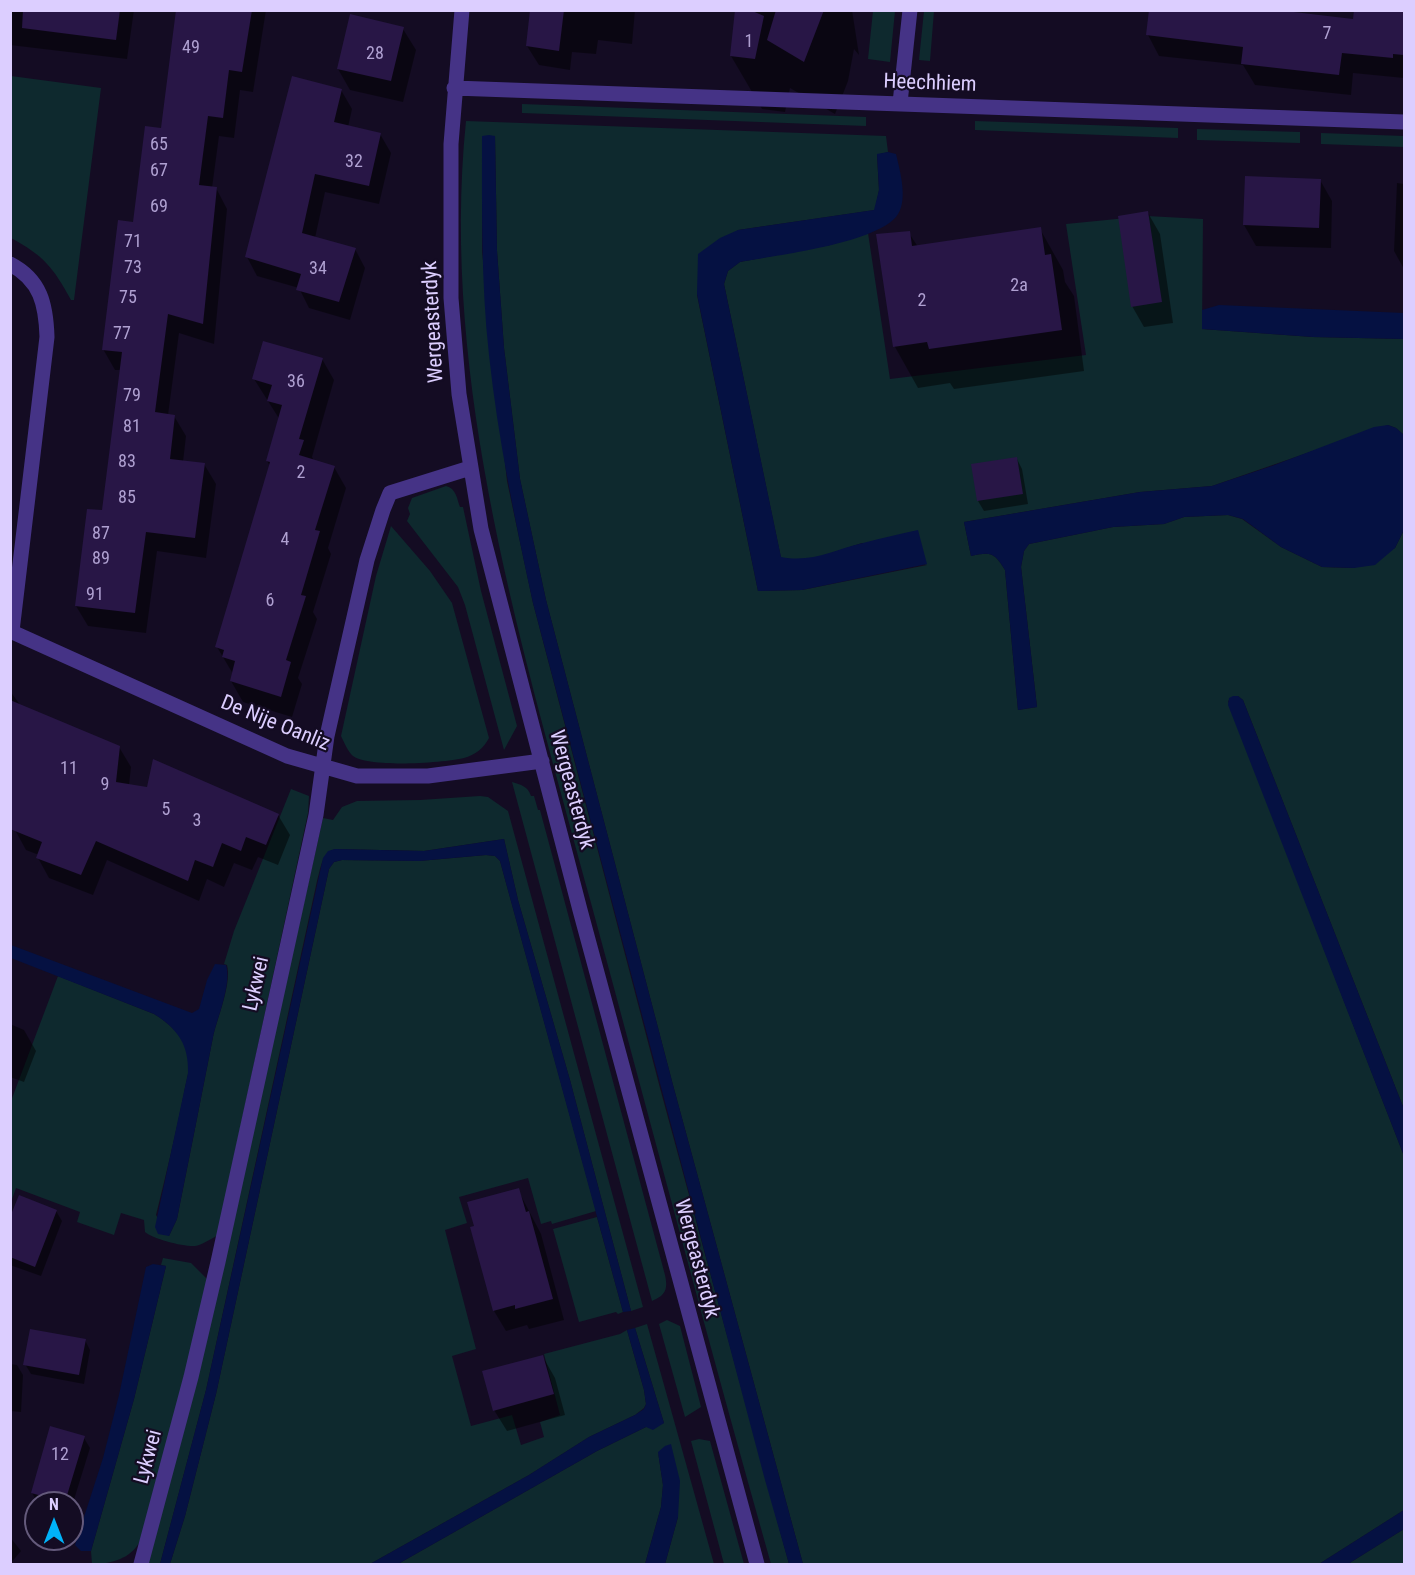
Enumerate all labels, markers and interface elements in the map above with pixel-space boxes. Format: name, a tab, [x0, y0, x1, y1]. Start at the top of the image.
house number: 7	[1323, 23, 1331, 45]
house number: 1	[745, 31, 753, 53]
house number: 49	[182, 37, 200, 59]
house number: 28	[366, 43, 384, 65]
street label: Heechhiem	[883, 70, 977, 98]
house number: 65	[150, 134, 168, 156]
house number: 32	[345, 151, 363, 173]
house number: 67	[150, 160, 168, 182]
house number: 69	[150, 196, 168, 218]
house number: 71	[124, 231, 142, 253]
house number: 73	[124, 257, 142, 279]
house number: 34	[309, 258, 327, 280]
street label: Wergeasterdyk	[418, 260, 450, 384]
house number: 2a	[1010, 275, 1028, 297]
house number: 75	[119, 287, 137, 309]
house number: 2	[918, 290, 926, 312]
house number: 77	[113, 323, 131, 345]
house number: 36	[287, 371, 305, 393]
house number: 79	[123, 385, 141, 407]
house number: 81	[123, 416, 141, 438]
house number: 83	[118, 451, 136, 473]
house number: 2	[297, 462, 305, 484]
house number: 85	[118, 487, 136, 509]
house number: 87	[92, 523, 110, 545]
house number: 4	[281, 529, 289, 551]
house number: 89	[92, 548, 110, 570]
house number: 91	[86, 584, 104, 606]
house number: 6	[266, 590, 274, 612]
street label: De Nije Oanliz	[217, 691, 333, 757]
street label: Wergeasterdyk	[543, 728, 599, 852]
house number: 11	[60, 758, 78, 780]
house number: 9	[101, 774, 109, 796]
house number: 5	[162, 799, 170, 821]
house number: 3	[193, 810, 201, 832]
street label: Lykwei	[239, 954, 275, 1014]
street label: Wergeasterdyk	[668, 1197, 724, 1321]
street label: Lykwei	[130, 1427, 168, 1487]
house number: 12	[51, 1444, 69, 1466]
north arrow	[24, 1491, 84, 1551]
text: N	[49, 1495, 59, 1514]

